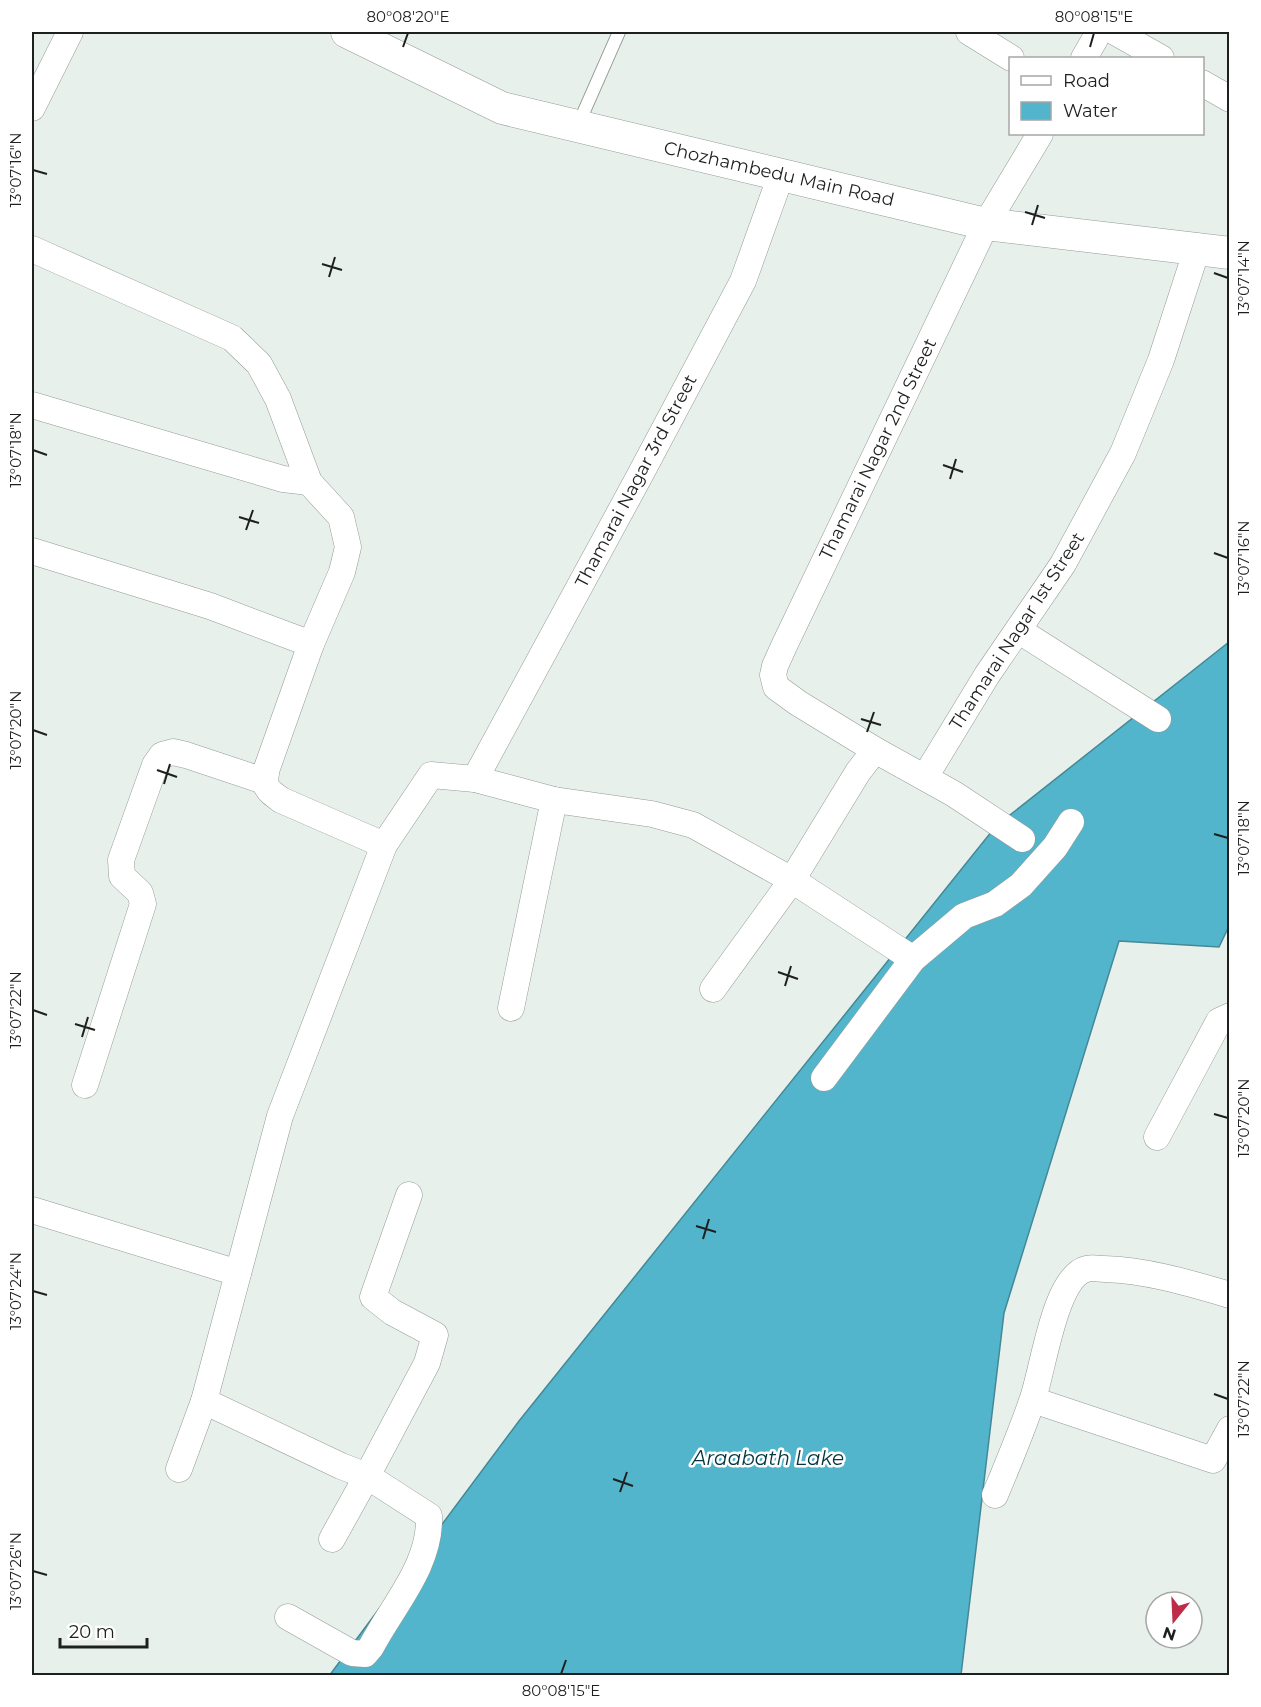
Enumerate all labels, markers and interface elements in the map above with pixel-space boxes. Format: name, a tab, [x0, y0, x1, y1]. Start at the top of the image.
text: 80°08'20"E	[367, 7, 449, 26]
text: 80°08'15"E	[1055, 7, 1133, 26]
legend	[1009, 57, 1204, 135]
text: Road	[1063, 70, 1110, 92]
text: Water	[1063, 100, 1118, 122]
text: 13°07'16"N	[6, 132, 25, 208]
street label: Chozhambedu Main Road	[662, 137, 896, 211]
text: 13°07'14"N	[1234, 240, 1253, 316]
street label: Thamarai Nagar 2nd Street	[815, 335, 941, 563]
street label: Thamarai Nagar 3rd Street	[570, 371, 702, 591]
text: 13°07'18"N	[6, 412, 25, 488]
text: 13°07'16"N	[1234, 520, 1253, 596]
street label: Thamarai Nagar 1st Street	[945, 528, 1089, 734]
text: 13°07'20"N	[6, 691, 25, 769]
text: 13°07'18"N	[1234, 800, 1253, 876]
text: 13°07'22"N	[6, 971, 25, 1049]
text: 13°07'20"N	[1234, 1079, 1253, 1157]
text: 13°07'24"N	[6, 1252, 25, 1330]
text: 13°07'22"N	[1234, 1360, 1253, 1438]
water label: Araabath Lake	[691, 1446, 844, 1470]
text: 13°07'26"N	[6, 1532, 25, 1610]
north arrow	[1144, 1590, 1204, 1650]
scale bar	[60, 1611, 147, 1649]
text: 20 m	[69, 1621, 115, 1643]
text: N	[1160, 1623, 1179, 1645]
text: 80°08'15"E	[522, 1681, 600, 1700]

